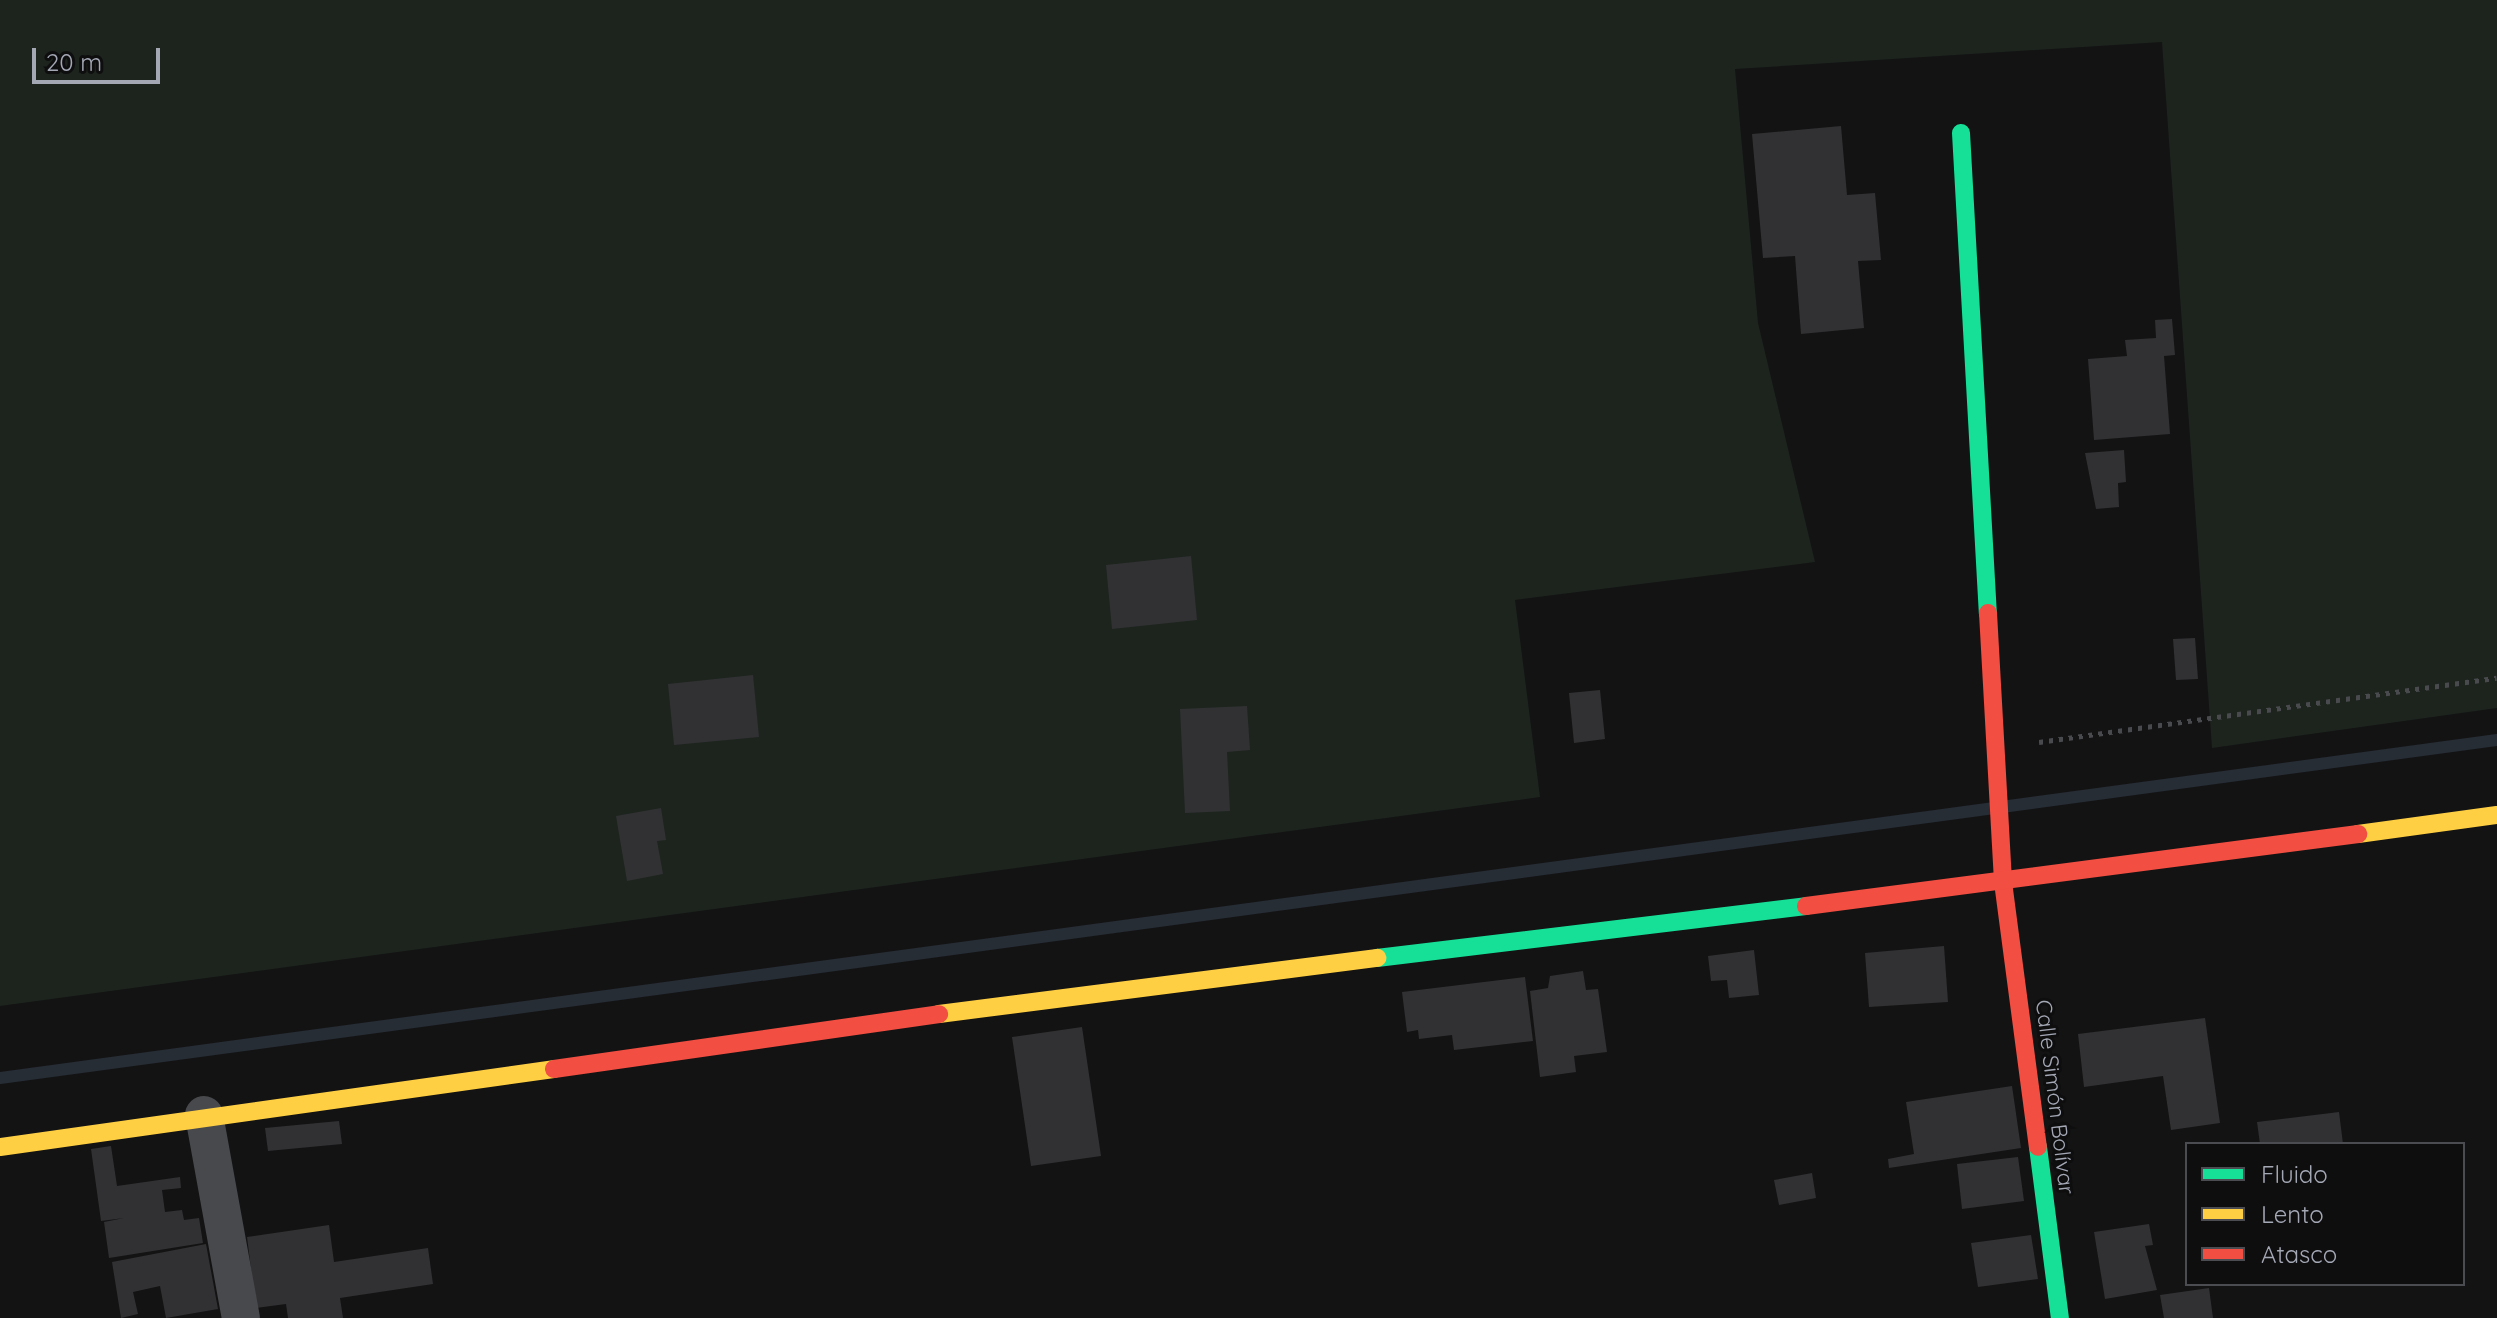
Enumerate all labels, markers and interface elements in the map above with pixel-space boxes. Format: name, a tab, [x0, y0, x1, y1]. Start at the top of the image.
scale bar	[36, 32, 164, 82]
text: 20 m	[46, 47, 102, 77]
street label: Calle Simón Bolívar	[2030, 998, 2080, 1196]
legend	[2185, 1142, 2465, 1286]
text: Fluido	[2261, 1159, 2328, 1189]
text: Lento	[2261, 1199, 2324, 1229]
text: Atasco	[2261, 1239, 2337, 1269]

